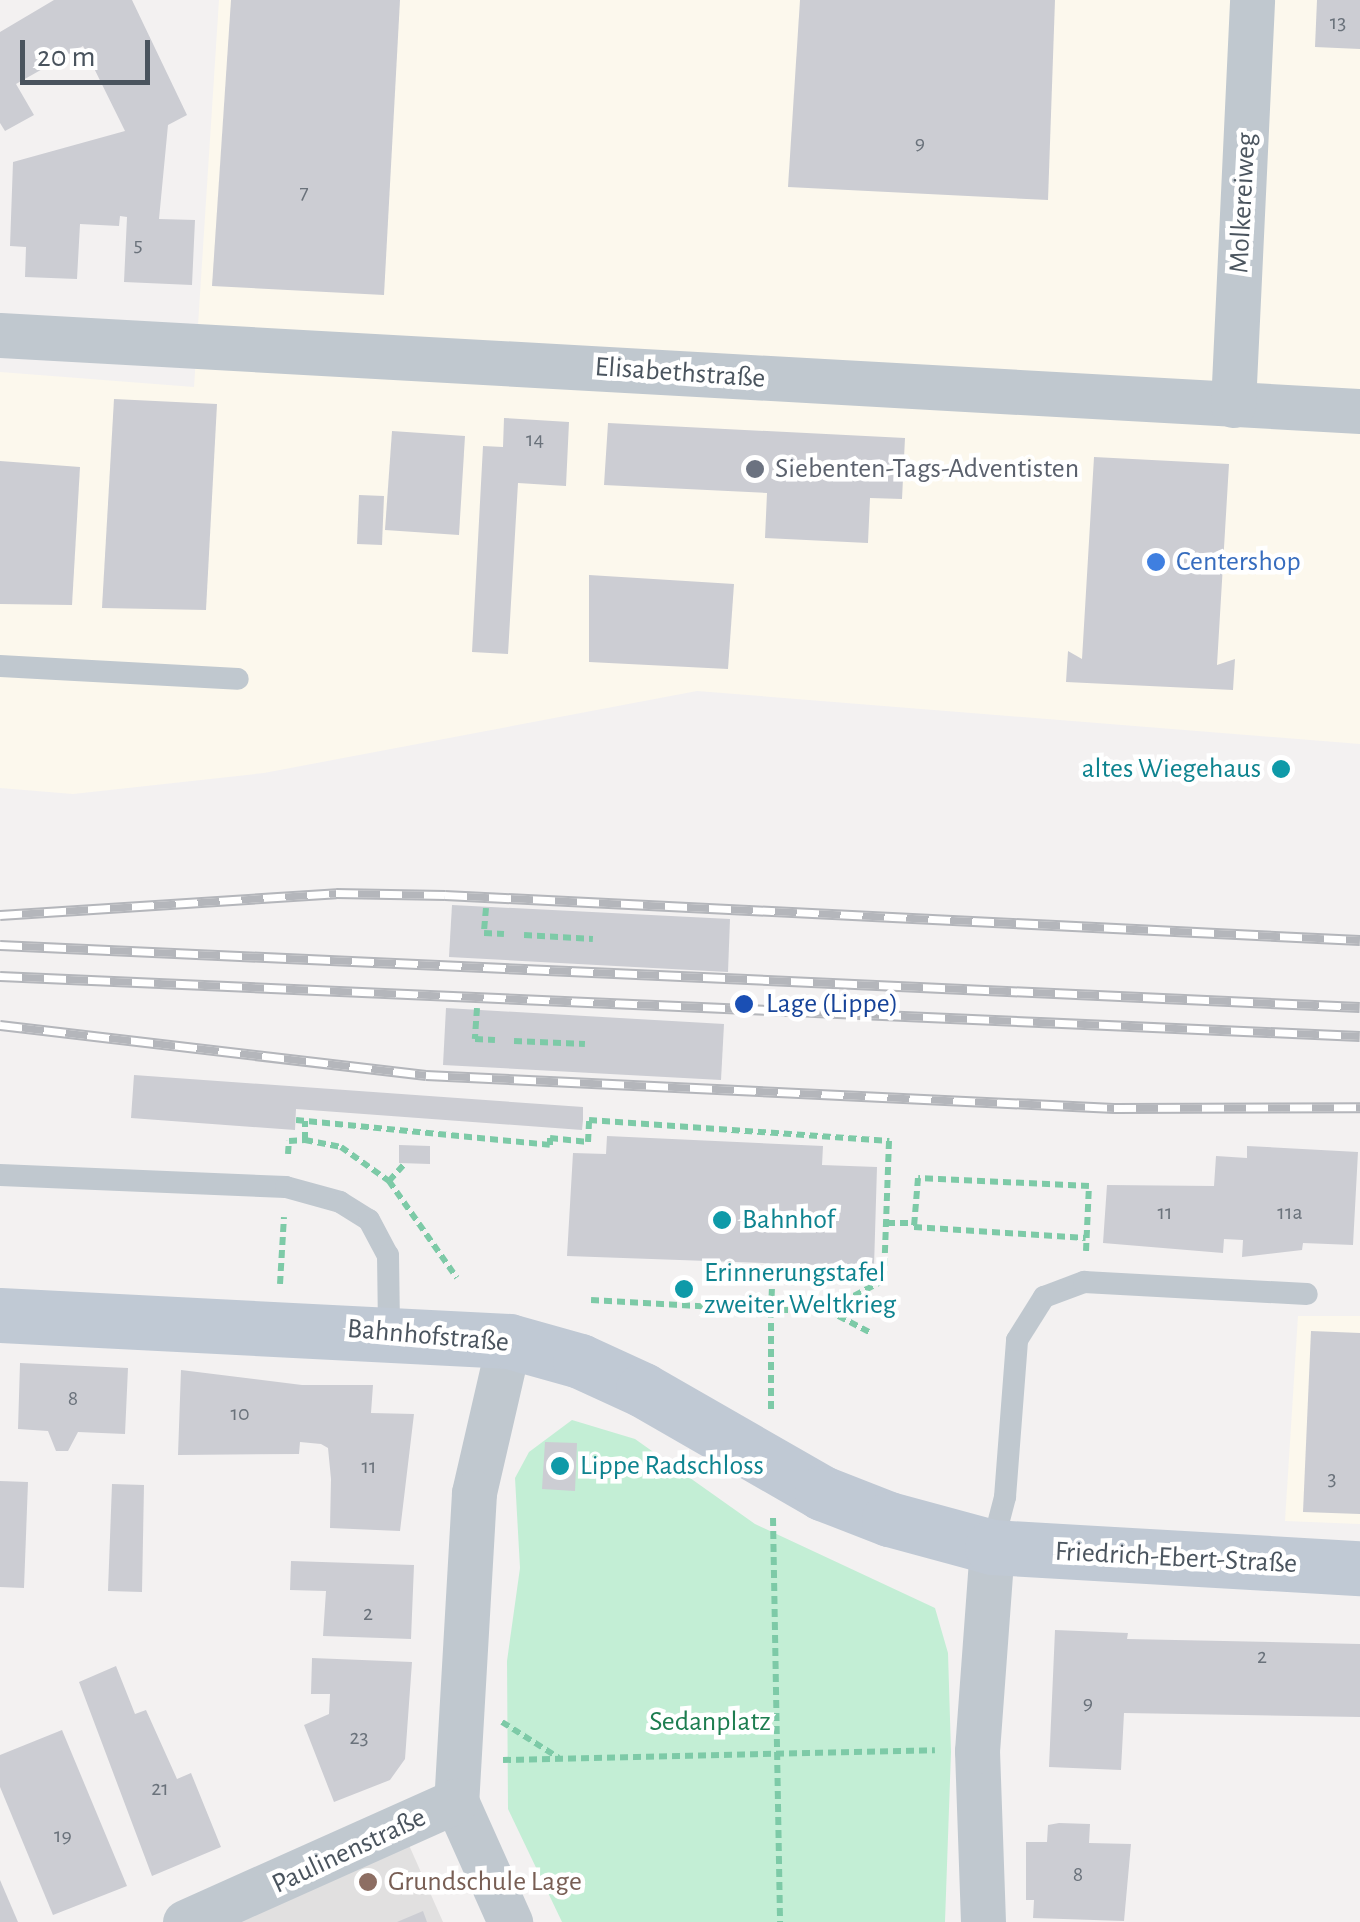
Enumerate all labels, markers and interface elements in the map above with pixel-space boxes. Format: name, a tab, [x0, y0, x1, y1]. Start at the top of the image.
house number: 13	[1330, 10, 1346, 36]
scale bar	[25, 20, 155, 82]
text: 20 m	[37, 42, 95, 72]
house number: 9	[915, 130, 925, 156]
street label: Molkereiweg	[1223, 132, 1263, 274]
house number: 7	[299, 180, 309, 206]
house number: 5	[133, 232, 143, 258]
street label: Elisabethstraße	[594, 350, 766, 396]
house number: 14	[526, 427, 544, 453]
place label: Siebenten-Tags-Adventisten	[775, 452, 1079, 486]
marker: Siebenten-Tags-Adventisten	[744, 458, 766, 480]
place label: Centershop	[1176, 545, 1301, 579]
marker: Centershop	[1145, 551, 1167, 573]
place label: altes Wiegehaus	[1082, 752, 1261, 786]
marker: altes Wiegehaus	[1270, 758, 1292, 780]
place label: Lage (Lippe)	[766, 987, 898, 1021]
marker: Lage (Lippe)	[731, 991, 757, 1017]
house number: 11	[1157, 1200, 1173, 1226]
house number: 11a	[1277, 1200, 1303, 1226]
place label: Bahnhof	[742, 1203, 835, 1237]
marker: Bahnhof	[711, 1209, 733, 1231]
place label: Erinnerungstafel zweiter Weltkrieg	[704, 1256, 896, 1322]
marker: Erinnerungstafel zweiter Weltkrieg	[673, 1278, 695, 1300]
street label: Bahnhofstraße	[346, 1312, 510, 1360]
house number: 8	[68, 1386, 78, 1412]
house number: 10	[230, 1401, 250, 1427]
place label: Lippe Radschloss	[580, 1449, 764, 1483]
house number: 11	[361, 1454, 377, 1480]
marker: Lippe Radschloss	[549, 1455, 571, 1477]
house number: 3	[1327, 1466, 1337, 1492]
street label: Friedrich-Ebert-Straße	[1054, 1535, 1298, 1581]
house number: 2	[363, 1601, 373, 1627]
house number: 2	[1257, 1644, 1267, 1670]
house number: 9	[1083, 1690, 1093, 1716]
park label: Sedanplatz	[649, 1705, 771, 1739]
house number: 23	[349, 1725, 369, 1751]
house number: 21	[151, 1776, 169, 1802]
street label: Paulinenstraße	[267, 1801, 431, 1901]
house number: 19	[54, 1823, 72, 1849]
house number: 8	[1073, 1862, 1083, 1888]
place label: Grundschule Lage	[388, 1865, 582, 1899]
marker: Grundschule Lage	[357, 1871, 379, 1893]

